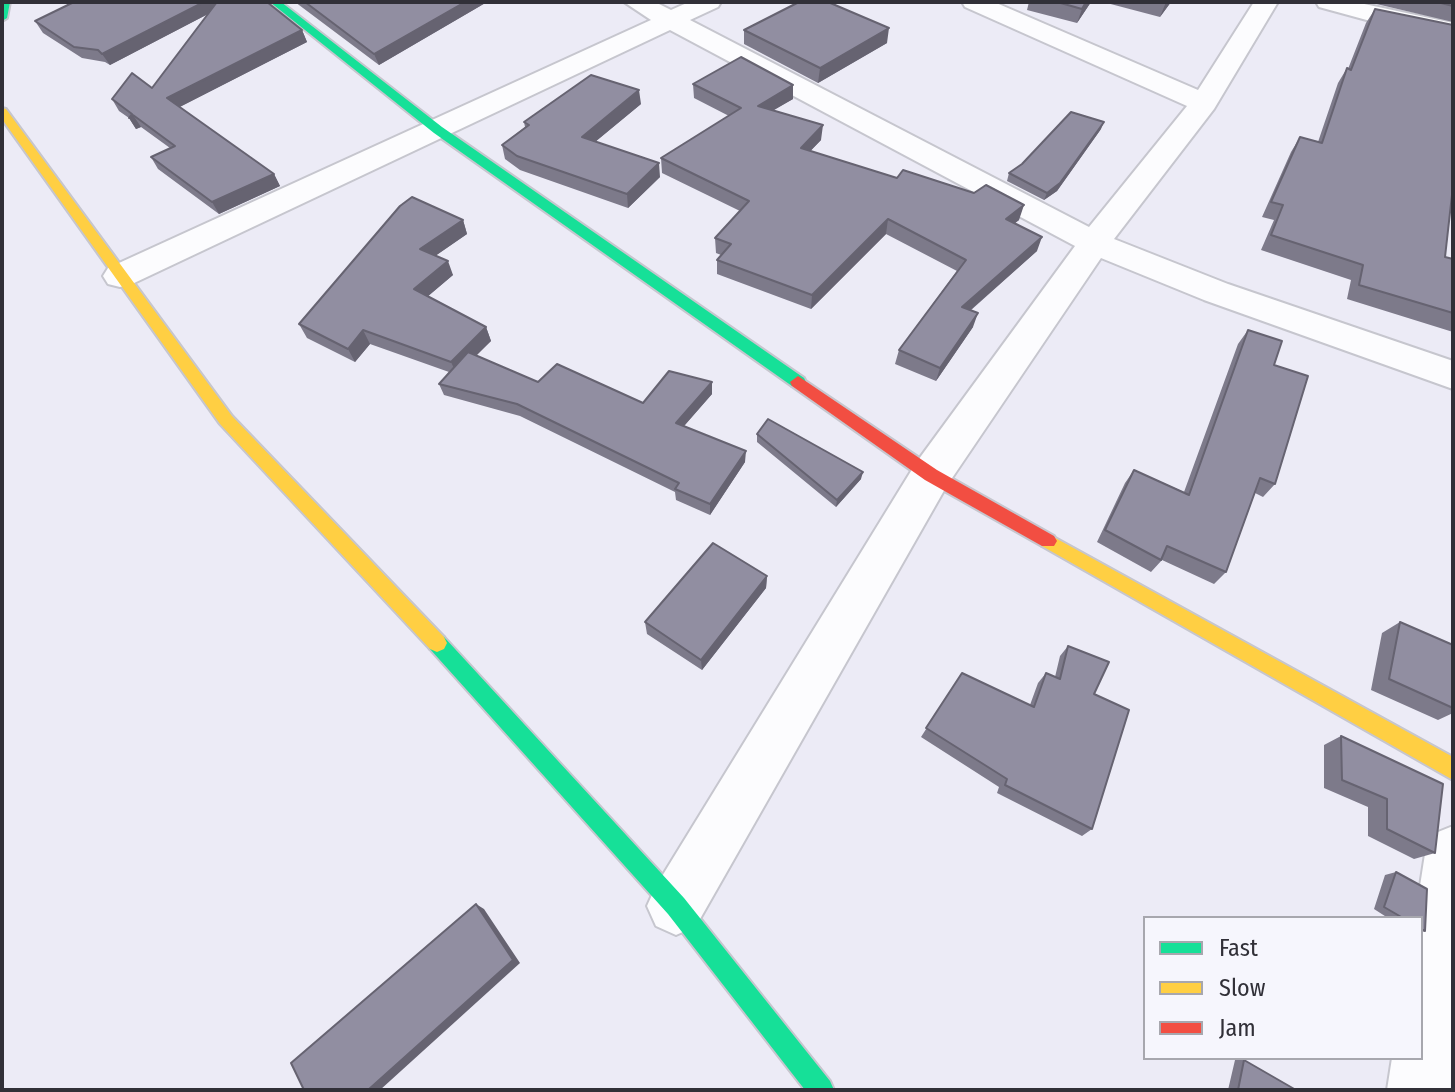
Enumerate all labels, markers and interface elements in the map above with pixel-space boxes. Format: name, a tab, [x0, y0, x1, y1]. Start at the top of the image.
legend	[1143, 916, 1423, 1060]
text: Fast	[1219, 934, 1258, 962]
text: Slow	[1219, 974, 1265, 1002]
text: Jam	[1219, 1014, 1256, 1042]

